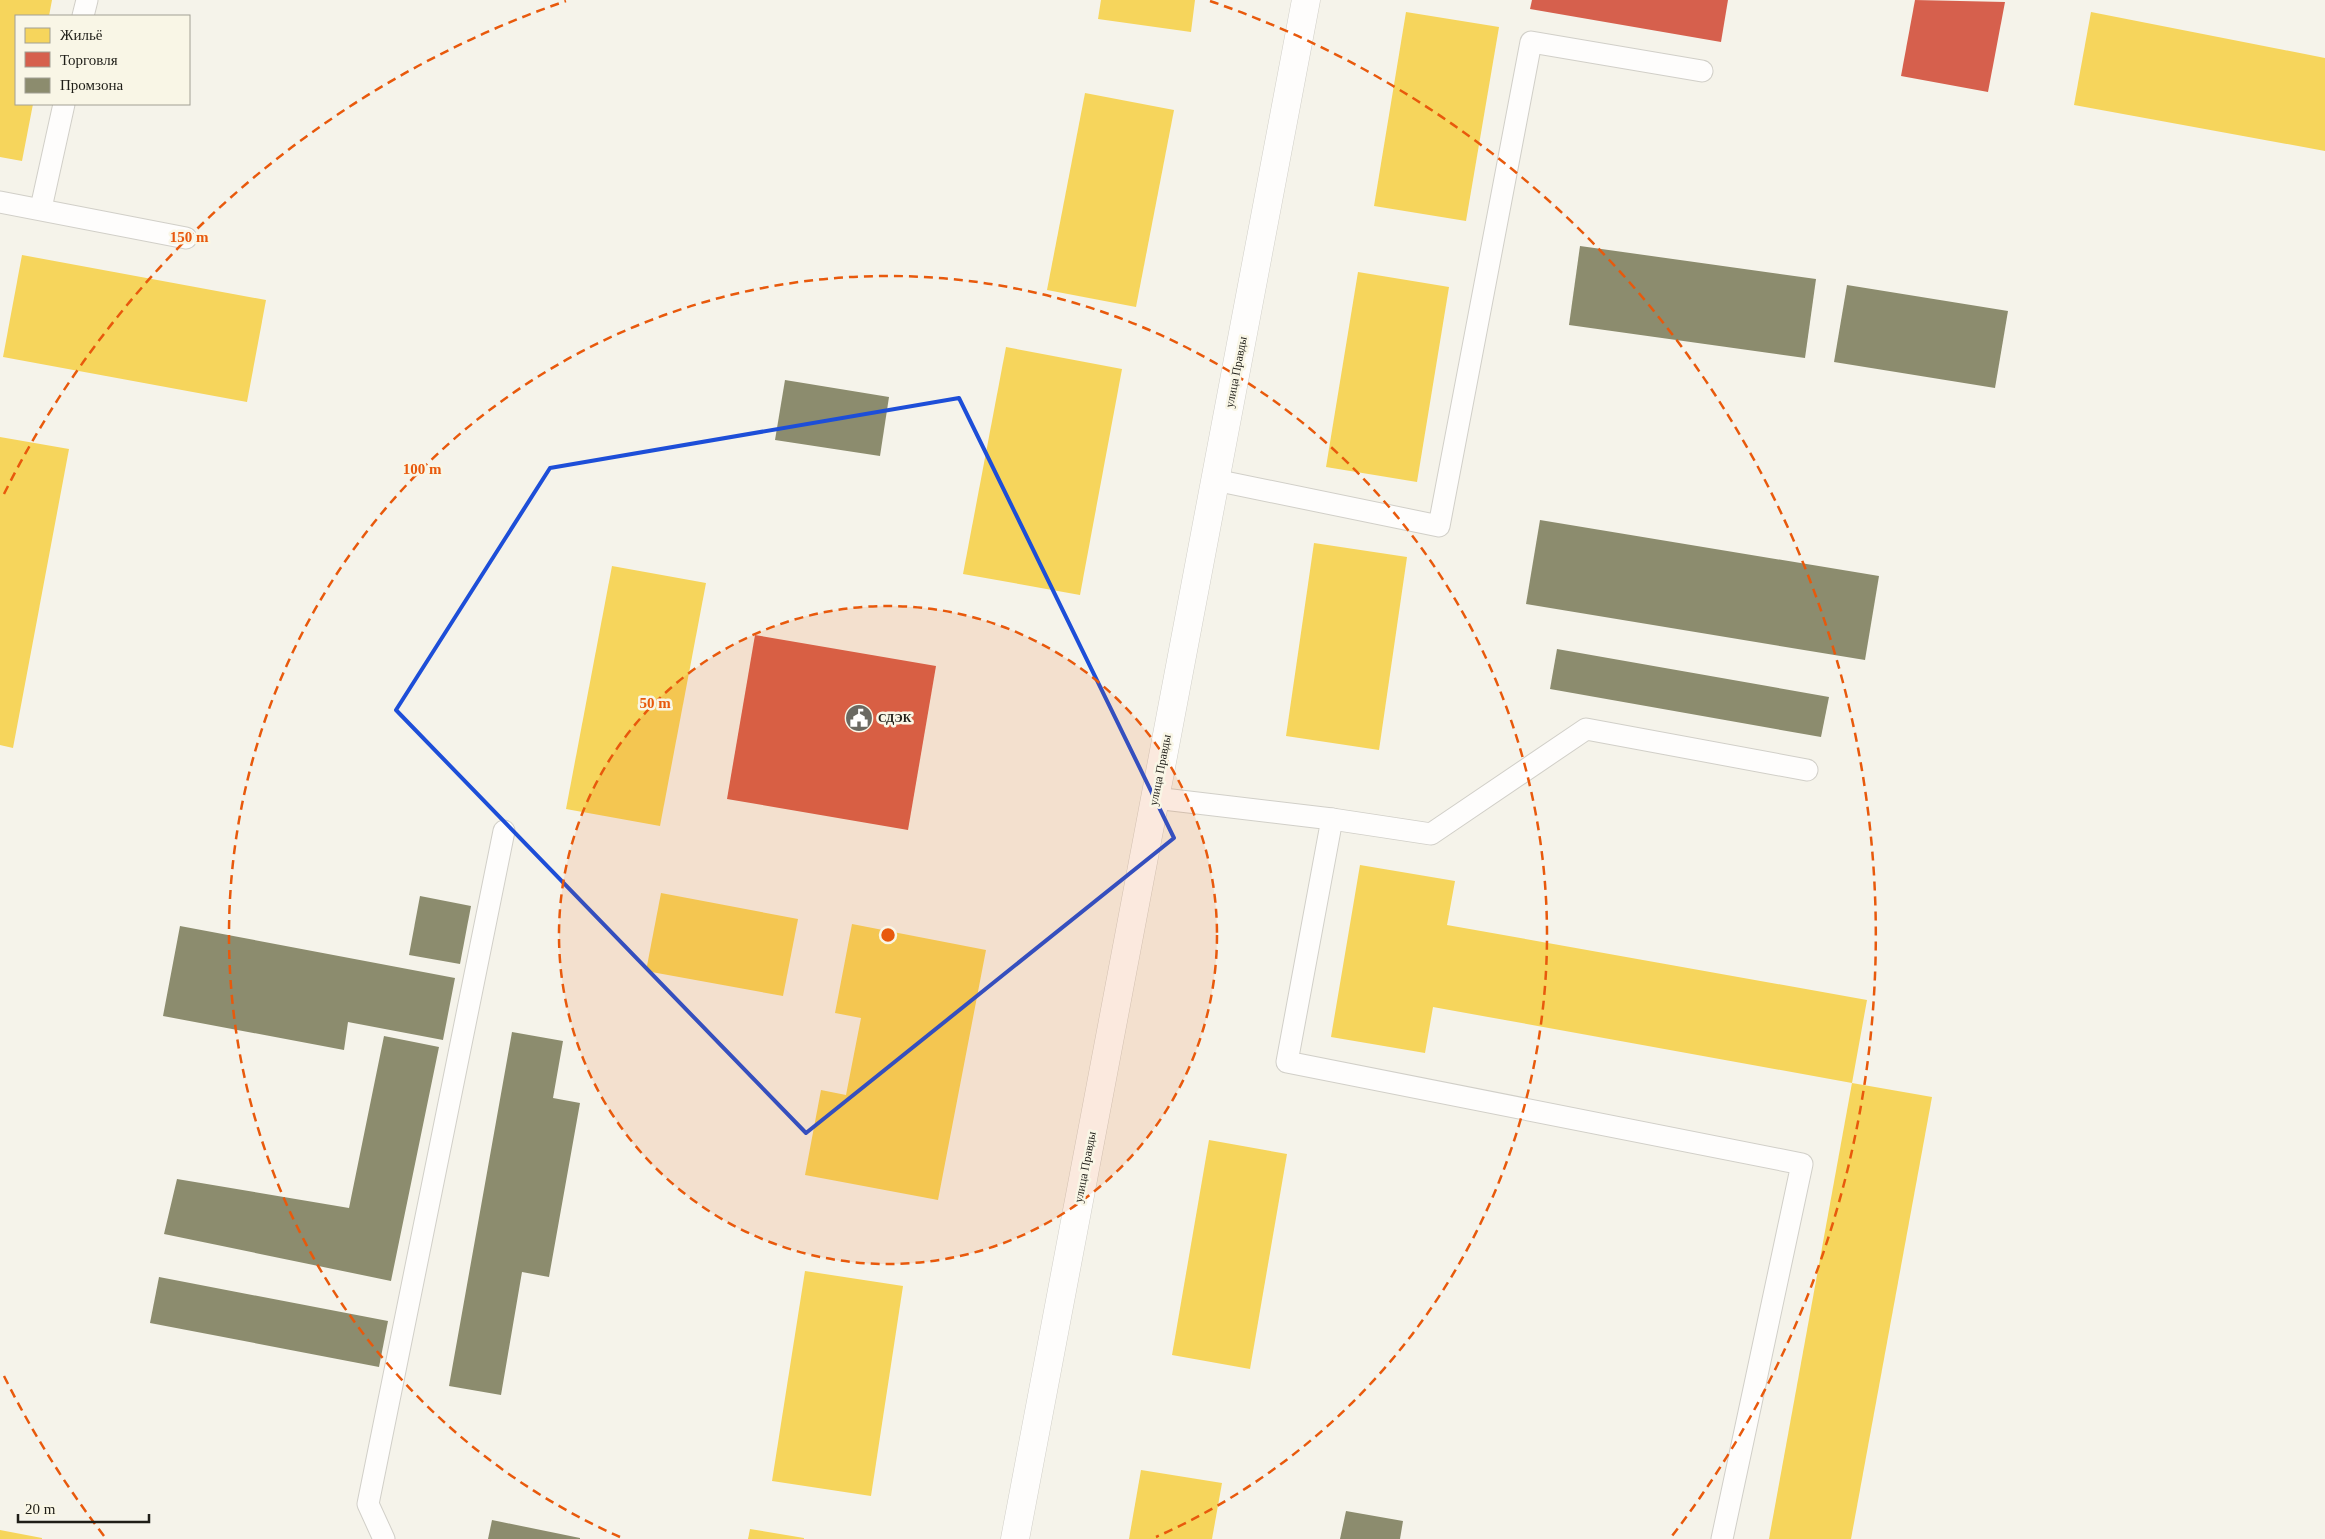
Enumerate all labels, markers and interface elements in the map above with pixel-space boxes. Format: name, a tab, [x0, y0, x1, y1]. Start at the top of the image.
legend	[15, 15, 190, 105]
text: Жильё	[60, 27, 103, 43]
text: Торговля	[60, 52, 118, 68]
text: Промзона	[60, 77, 123, 93]
text: 150 m	[170, 229, 209, 245]
street label: улица Правды	[1222, 335, 1250, 409]
text: 100 m	[403, 461, 442, 477]
text: 50 m	[639, 695, 671, 711]
public building icon: СДЭК	[844, 703, 874, 733]
place label: СДЭК	[878, 711, 912, 725]
street label: улица Правды	[1146, 733, 1174, 807]
centre of rings	[879, 926, 897, 944]
street label: улица Правды	[1071, 1130, 1099, 1204]
scale bar	[18, 1492, 149, 1524]
text: 20 m	[25, 1501, 56, 1517]

